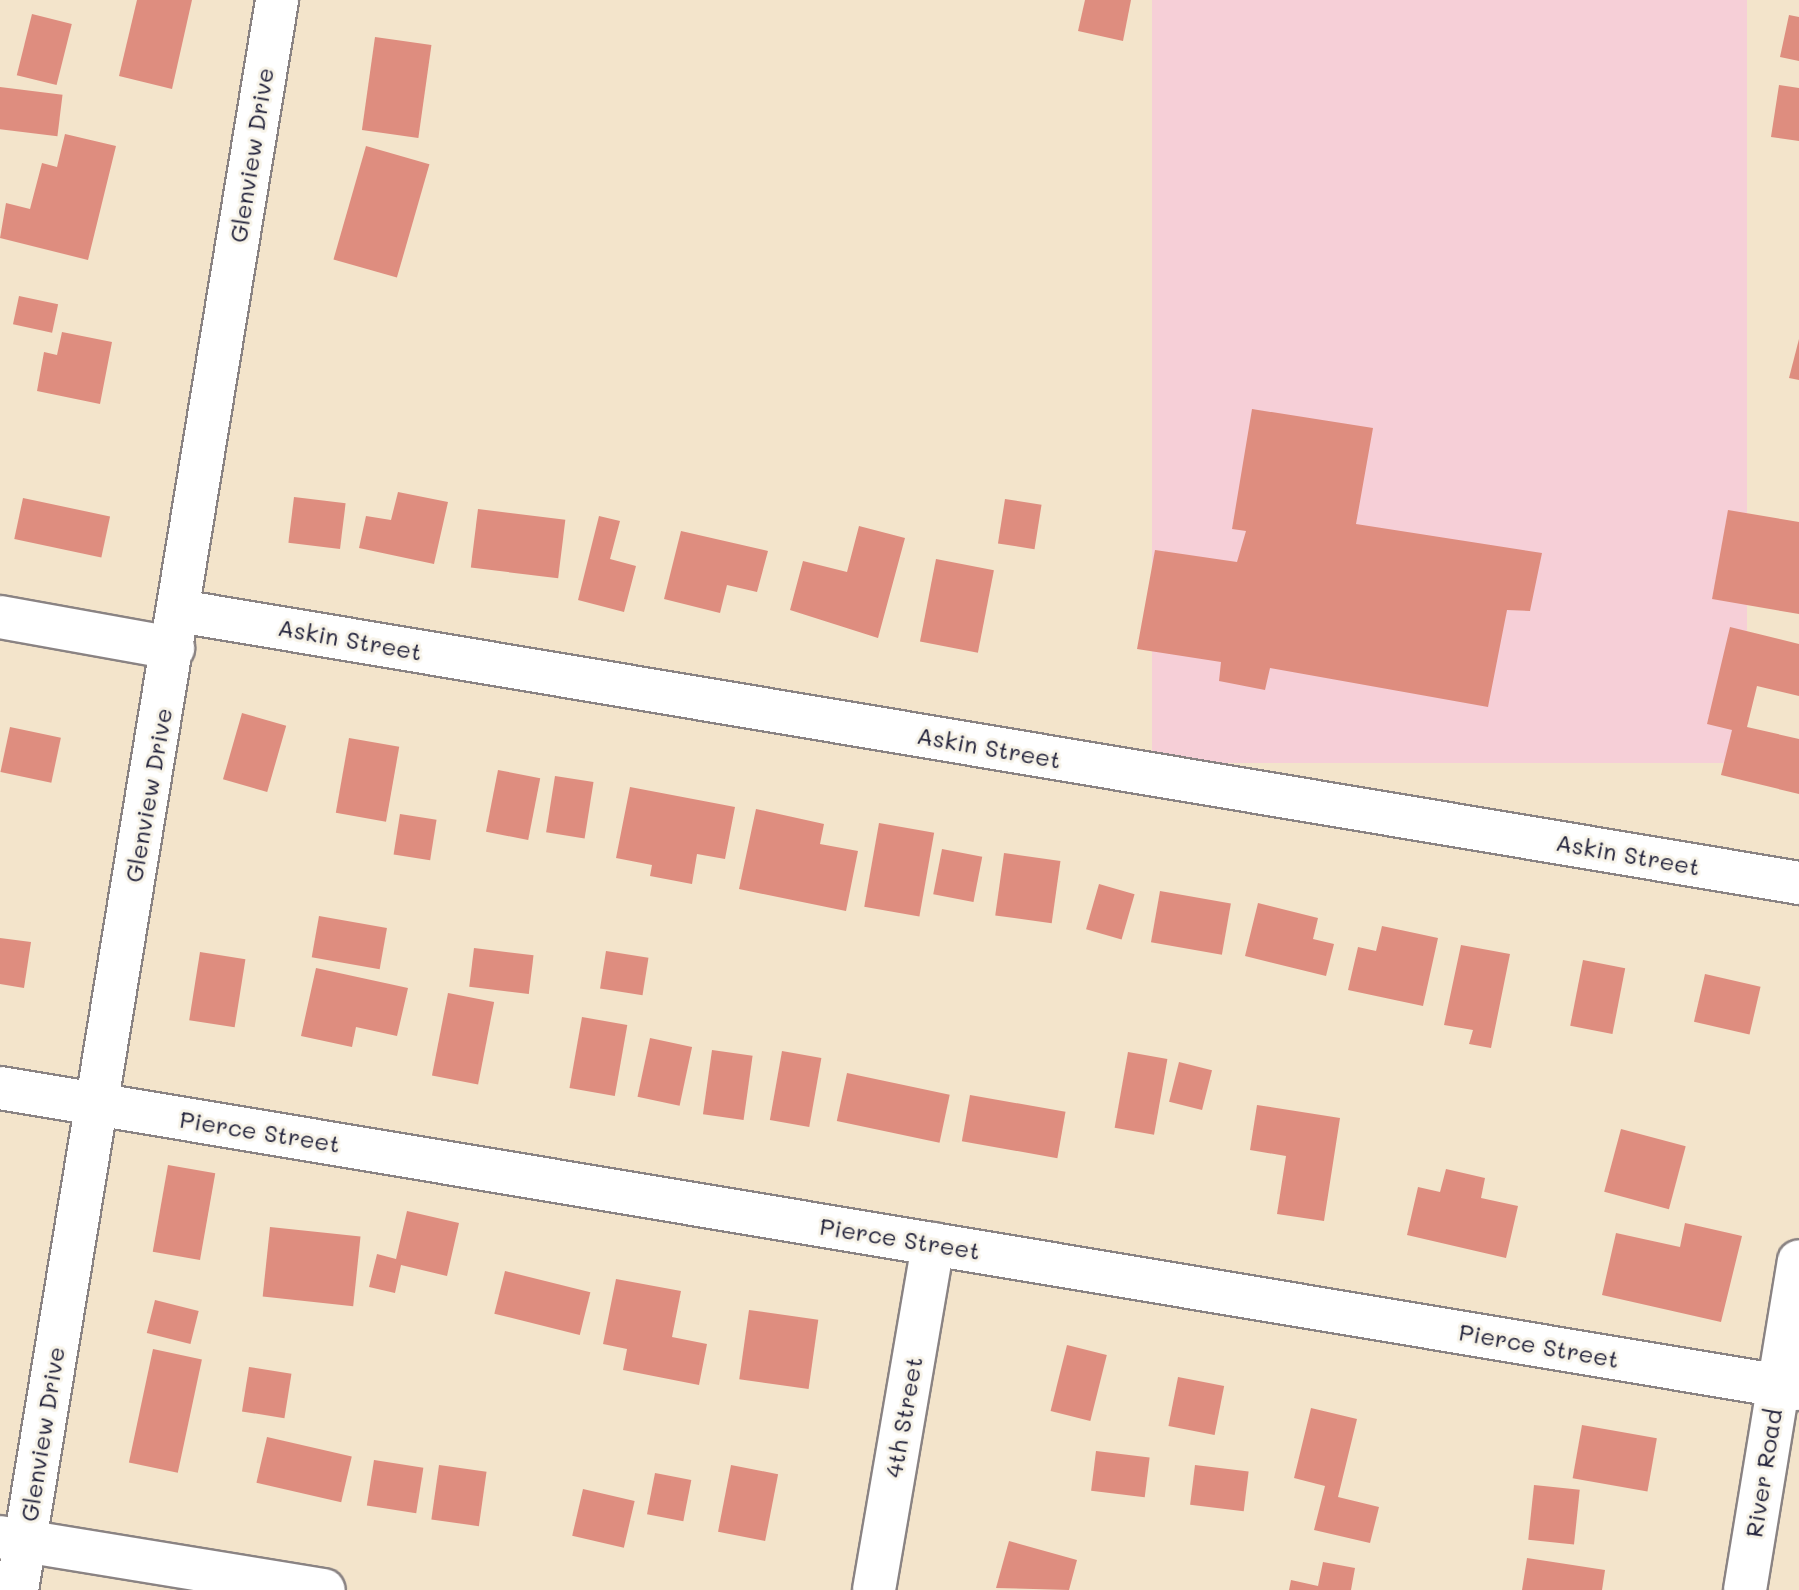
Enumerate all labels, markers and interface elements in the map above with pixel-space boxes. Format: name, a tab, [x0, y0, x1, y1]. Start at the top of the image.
street label: Glenview Drive	[223, 66, 279, 244]
street label: Askin Street	[276, 612, 424, 666]
street label: Glenview Drive	[118, 706, 178, 884]
street label: Askin Street	[915, 720, 1063, 774]
street label: Askin Street	[1554, 827, 1702, 881]
street label: Pierce Street	[178, 1104, 342, 1158]
street label: Pierce Street	[818, 1211, 982, 1265]
street label: Pierce Street	[1457, 1317, 1621, 1373]
street label: Glenview Drive	[14, 1345, 70, 1523]
street label: 4th Street	[878, 1354, 928, 1480]
street label: River Road	[1739, 1407, 1787, 1539]

